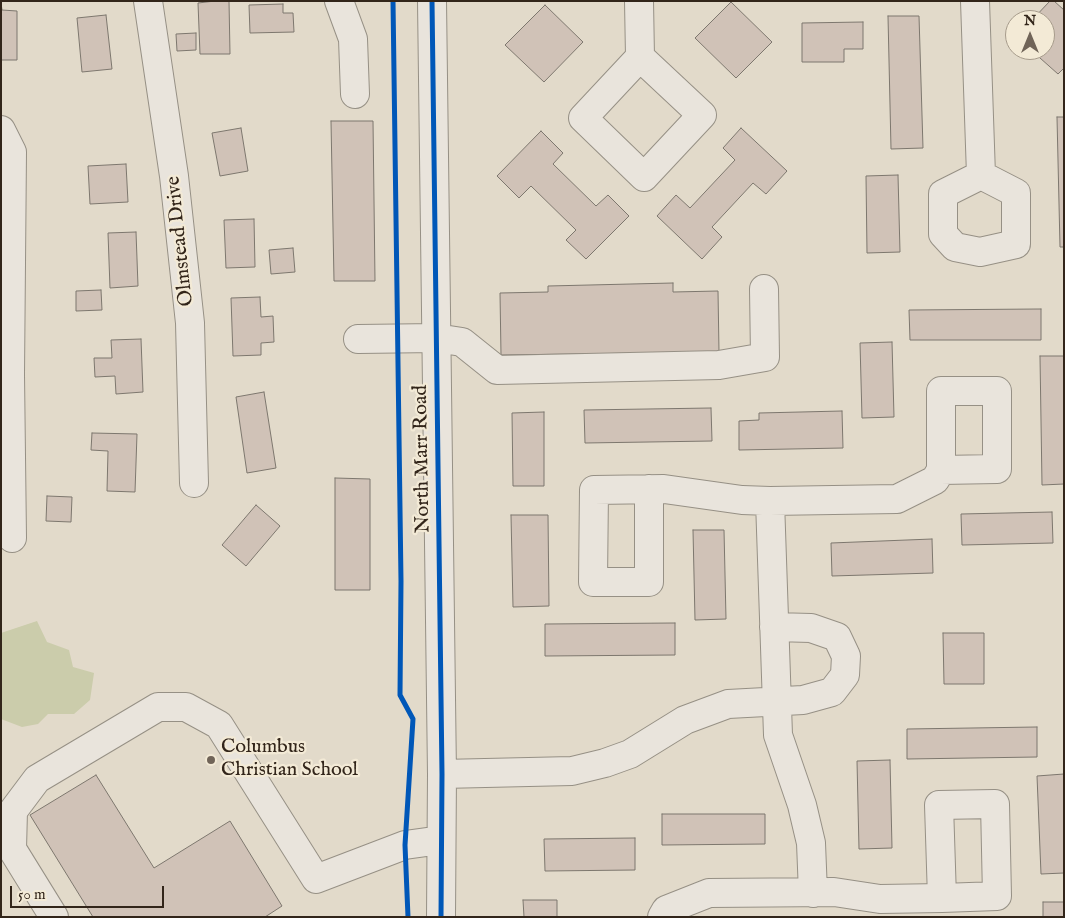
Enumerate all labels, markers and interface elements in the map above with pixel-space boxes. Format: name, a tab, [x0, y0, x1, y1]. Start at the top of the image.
north arrow	[1005, 10, 1055, 60]
text: N	[1024, 12, 1036, 30]
street label: Olmstead Drive	[162, 175, 200, 307]
street label: North Marr Road	[410, 385, 436, 533]
place label: Columbus Christian School	[221, 736, 358, 783]
marker: Columbus Christian School	[205, 754, 217, 766]
scale bar	[12, 876, 166, 908]
text: 50 m	[18, 885, 46, 904]

